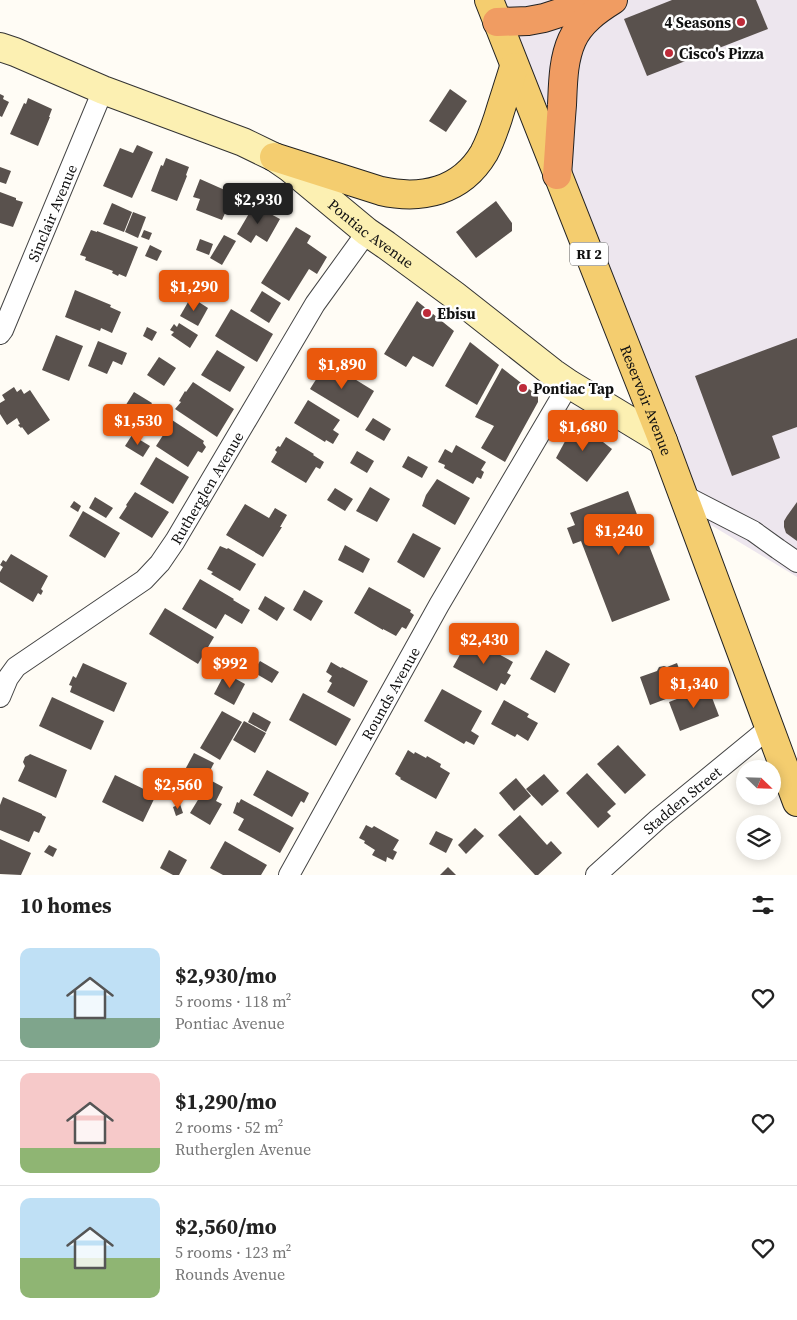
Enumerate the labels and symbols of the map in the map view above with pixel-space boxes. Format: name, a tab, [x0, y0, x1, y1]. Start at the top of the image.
place label: 4 Seasons	[664, 12, 731, 33]
marker: 4 Seasons	[735, 16, 747, 28]
place label: Cisco's Pizza	[679, 43, 765, 64]
marker: Cisco's Pizza	[663, 47, 675, 59]
street label: Sinclair Avenue	[22, 160, 82, 265]
pin: $2,930	[217, 182, 299, 225]
street label: Pontiac Avenue	[324, 194, 419, 273]
road number: RI 2	[570, 242, 608, 266]
pin: $1,290	[153, 270, 235, 312]
place label: Ebisu	[437, 303, 476, 324]
marker: Ebisu	[421, 307, 433, 319]
street label: Reservoir Avenue	[616, 342, 678, 459]
pin: $1,890	[301, 348, 383, 390]
place label: Pontiac Tap	[533, 378, 614, 399]
marker: Pontiac Tap	[517, 382, 529, 394]
pin: $1,530	[97, 404, 179, 446]
pin: $1,680	[542, 410, 624, 452]
street label: Rutherglen Avenue	[165, 427, 248, 548]
pin: $1,240	[578, 514, 660, 556]
pin: $2,430	[443, 622, 525, 665]
street label: Rounds Avenue	[356, 643, 424, 743]
pin: $992	[200, 646, 260, 689]
pin: $1,340	[653, 666, 735, 709]
north arrow	[736, 760, 781, 805]
street label: Stadden Street	[638, 761, 725, 839]
pin: $2,560	[137, 768, 219, 810]

